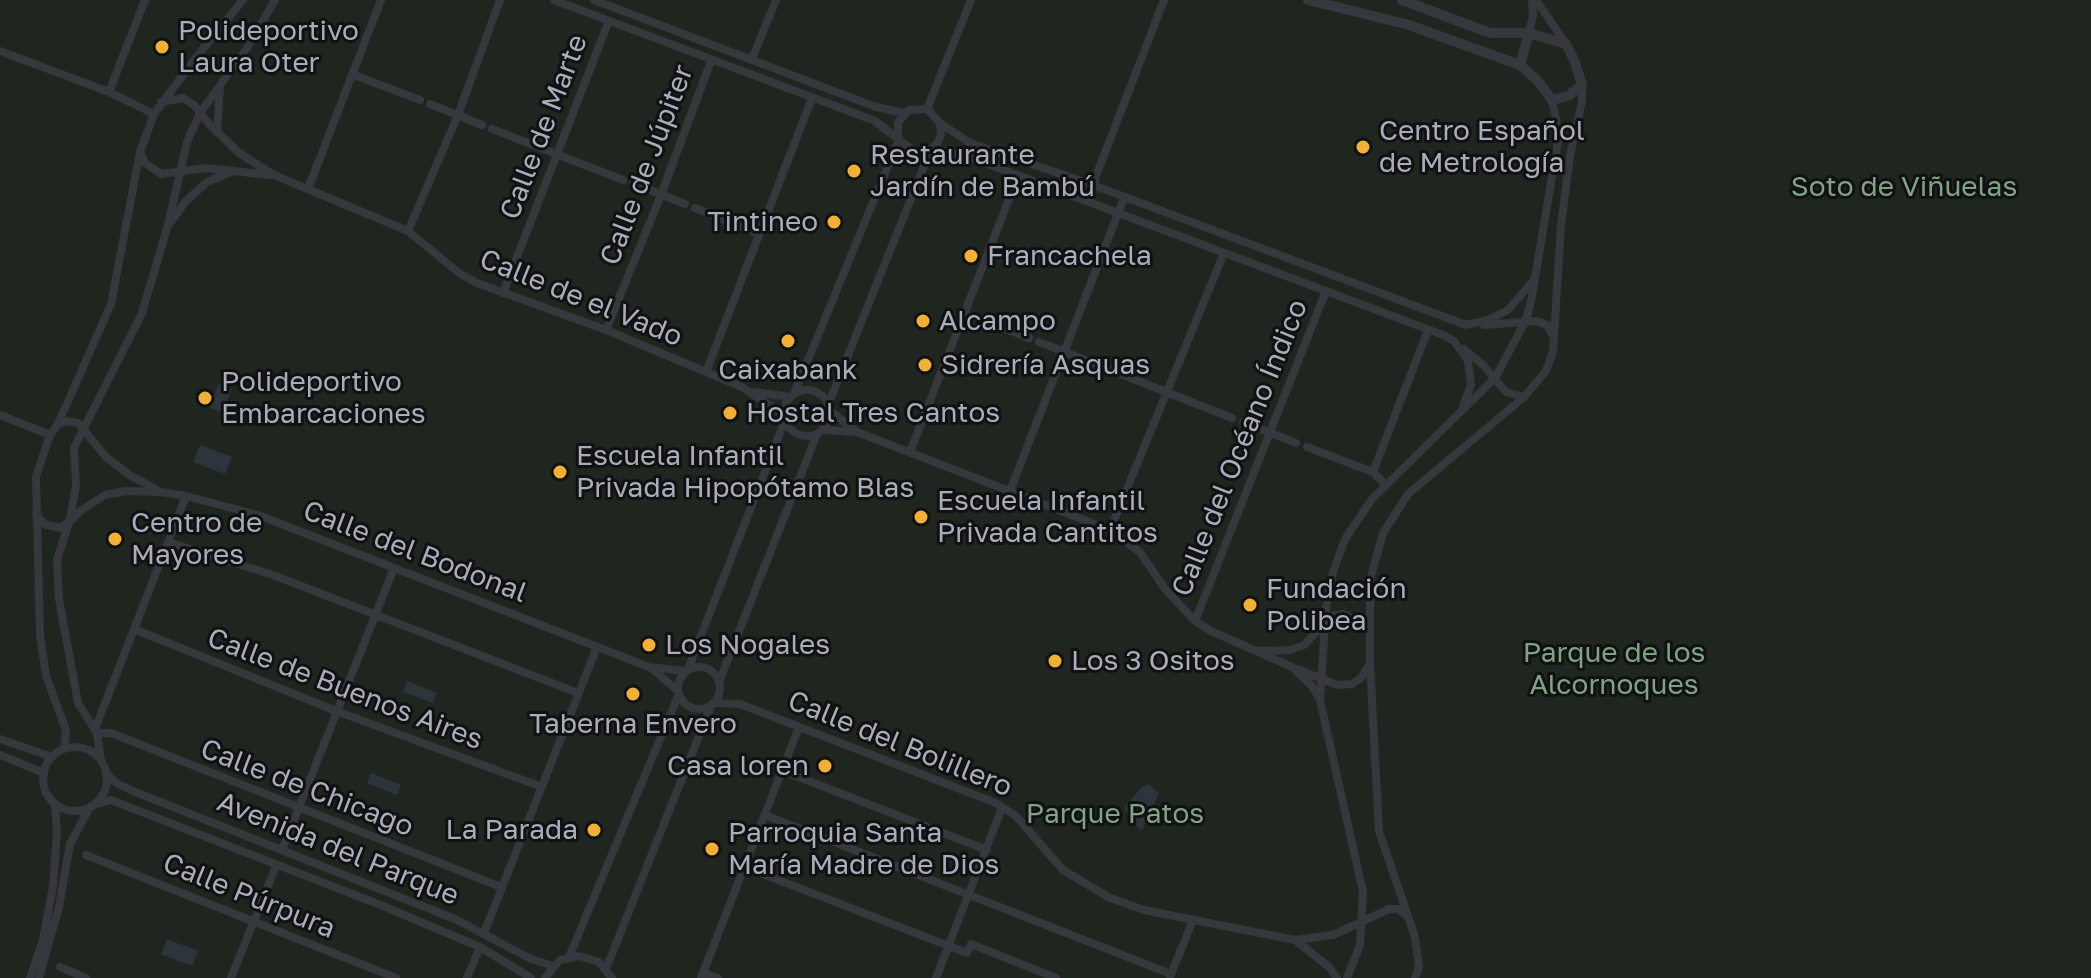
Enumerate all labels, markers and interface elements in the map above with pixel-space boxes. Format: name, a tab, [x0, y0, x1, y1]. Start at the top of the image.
place label: Polideportivo Laura Oter	[178, 14, 359, 80]
street label: Calle de Marte	[493, 30, 595, 224]
marker: Polideportivo Laura Oter	[153, 38, 171, 56]
street label: Calle de Júpiter	[593, 60, 701, 270]
place label: Centro Español de Metrología	[1379, 114, 1585, 180]
place label: Restaurante Jardín de Bambú	[870, 138, 1095, 204]
marker: Centro Español de Metrología	[1354, 138, 1372, 156]
marker: Restaurante Jardín de Bambú	[845, 162, 863, 180]
park label: Soto de Viñuelas	[1791, 170, 2017, 204]
place label: Tintineo	[707, 205, 818, 239]
marker: Tintineo	[825, 213, 843, 231]
place label: Francachela	[987, 239, 1152, 273]
street label: Calle de el Vado	[475, 242, 687, 354]
marker: Francachela	[962, 247, 980, 265]
street label: Calle del Océano Índico	[1165, 295, 1315, 601]
place label: Alcampo	[939, 304, 1056, 338]
marker: Alcampo	[914, 312, 932, 330]
marker: Caixabank	[779, 332, 797, 350]
place label: Sidrería Asquas	[941, 348, 1150, 382]
place label: Caixabank	[718, 353, 858, 387]
marker: Sidrería Asquas	[916, 356, 934, 374]
place label: Polideportivo Embarcaciones	[221, 365, 425, 431]
marker: Polideportivo Embarcaciones	[196, 389, 214, 407]
place label: Hostal Tres Cantos	[746, 396, 1000, 430]
marker: Hostal Tres Cantos	[721, 404, 739, 422]
place label: Escuela Infantil Privada Hipopótamo Blas	[576, 439, 914, 505]
marker: Escuela Infantil Privada Hipopótamo Blas	[551, 463, 569, 481]
place label: Escuela Infantil Privada Cantitos	[937, 484, 1158, 550]
street label: Calle del Bodonal	[298, 494, 532, 610]
place label: Centro de Mayores	[131, 506, 262, 572]
marker: Escuela Infantil Privada Cantitos	[912, 508, 930, 526]
marker: Centro de Mayores	[106, 530, 124, 548]
place label: Fundación Polibea	[1266, 572, 1407, 638]
marker: Fundación Polibea	[1241, 596, 1259, 614]
street label: Calle de Buenos Aires	[203, 621, 487, 757]
place label: Los Nogales	[665, 628, 830, 662]
marker: Los Nogales	[640, 636, 658, 654]
park label: Parque de los Alcornoques	[1523, 636, 1705, 702]
place label: Los 3 Ositos	[1071, 644, 1235, 678]
marker: Los 3 Ositos	[1046, 652, 1064, 670]
street label: Calle del Bolillero	[783, 684, 1017, 804]
marker: Taberna Envero	[624, 685, 642, 703]
place label: Taberna Envero	[529, 707, 737, 741]
street label: Calle de Chicago	[196, 732, 418, 844]
place label: Casa loren	[667, 749, 809, 783]
marker: Casa loren	[816, 757, 834, 775]
street label: Avenida del Parque	[212, 785, 464, 913]
park label: Parque Patos	[1026, 797, 1204, 831]
place label: La Parada	[446, 813, 578, 847]
place label: Parroquia Santa María Madre de Dios	[728, 816, 999, 882]
marker: La Parada	[585, 821, 603, 839]
marker: Parroquia Santa María Madre de Dios	[703, 840, 721, 858]
street label: Calle Púrpura	[158, 846, 340, 946]

